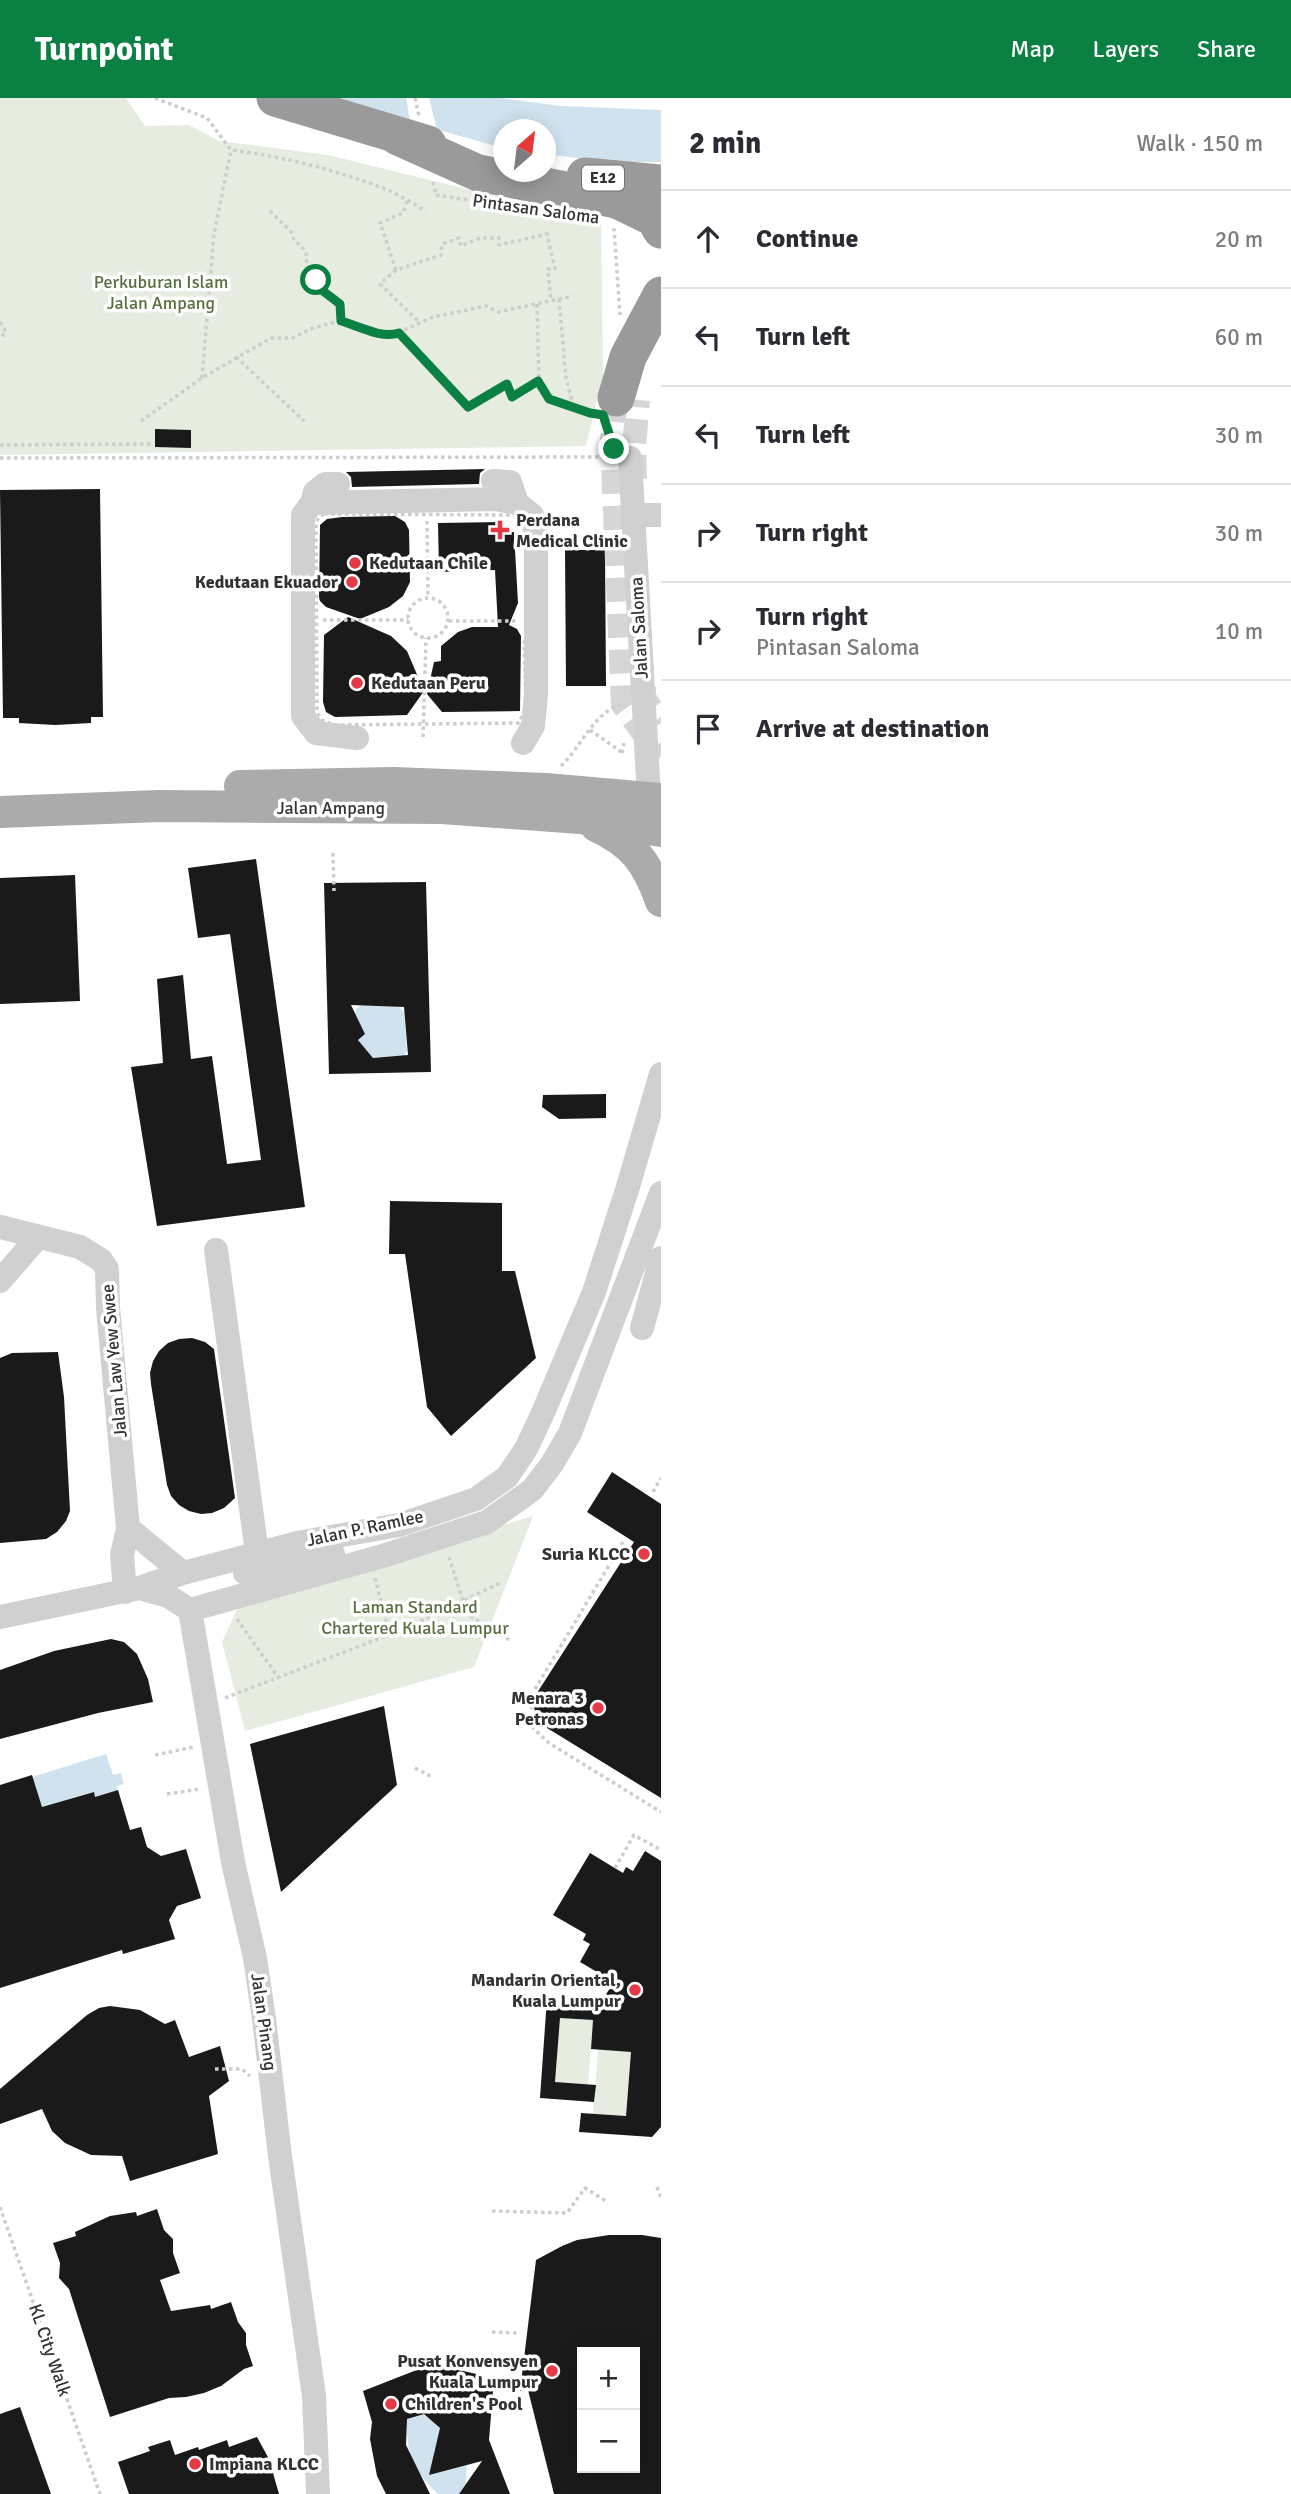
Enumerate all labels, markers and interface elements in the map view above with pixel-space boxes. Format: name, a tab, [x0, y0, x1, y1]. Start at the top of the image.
text: Turnpoint	[35, 29, 173, 70]
text: Map	[1010, 34, 1055, 64]
text: Layers	[1093, 34, 1159, 64]
text: Share	[1197, 34, 1256, 64]
north arrow	[493, 119, 556, 182]
text: 2 min	[689, 125, 761, 162]
text: Walk · 150 m	[1137, 129, 1263, 158]
road number: E12	[582, 166, 624, 190]
street label: Pintasan Saloma	[471, 189, 601, 229]
icon: ahead	[689, 220, 727, 258]
text: Continue	[756, 223, 858, 255]
text: 20 m	[1215, 225, 1263, 254]
route start	[300, 264, 331, 295]
park label: Perkuburan Islam Jalan Ampang	[94, 271, 228, 314]
icon: left	[689, 318, 727, 356]
text: Turn left	[756, 321, 850, 353]
text: 60 m	[1215, 323, 1263, 352]
icon: left	[689, 416, 727, 454]
text: Turn left	[756, 419, 850, 451]
text: 30 m	[1215, 421, 1263, 450]
route end	[598, 433, 629, 464]
place label: Perdana Medical Clinic	[516, 509, 628, 552]
icon: right	[689, 514, 727, 552]
text: Turn right	[756, 517, 868, 549]
text: 30 m	[1215, 519, 1263, 548]
marker: Perdana Medical Clinic	[490, 520, 510, 540]
place label: Kedutaan Chile	[369, 552, 488, 574]
marker: Kedutaan Chile	[347, 555, 363, 571]
place label: Kedutaan Ekuador	[195, 571, 339, 593]
marker: Kedutaan Ekuador	[344, 574, 360, 590]
street label: Jalan Saloma	[625, 576, 653, 680]
text: Turn right	[756, 601, 868, 633]
icon: right	[689, 612, 727, 650]
text: 10 m	[1215, 617, 1263, 646]
text: Pintasan Saloma	[756, 633, 920, 662]
place label: Kedutaan Peru	[371, 672, 486, 694]
marker: Kedutaan Peru	[349, 675, 365, 691]
icon: arrive	[689, 710, 727, 748]
text: Arrive at destination	[756, 713, 989, 745]
street label: Jalan Ampang	[277, 797, 385, 819]
street label: Jalan Law Yew Swee	[96, 1283, 132, 1439]
street label: Jalan P. Ramlee	[305, 1505, 425, 1551]
place label: Suria KLCC	[542, 1543, 630, 1565]
marker: Suria KLCC	[636, 1546, 652, 1562]
park label: Laman Standard Chartered Kuala Lumpur	[321, 1596, 509, 1639]
place label: Menara 3 Petronas	[511, 1687, 584, 1730]
marker: Menara 3 Petronas	[590, 1700, 606, 1716]
place label: Mandarin Oriental, Kuala Lumpur	[471, 1969, 622, 2012]
street label: Jalan Pinang	[246, 1972, 282, 2072]
marker: Mandarin Oriental, Kuala Lumpur	[627, 1982, 643, 1998]
street label: KL City Walk	[24, 2301, 76, 2399]
map controls	[577, 2347, 640, 2473]
button: +	[577, 2347, 640, 2410]
place label: Pusat Konvensyen Kuala Lumpur	[397, 2350, 539, 2393]
marker: Pusat Konvensyen Kuala Lumpur	[544, 2363, 560, 2379]
place label: Children's Pool	[405, 2393, 523, 2415]
marker: Children's Pool	[383, 2396, 399, 2412]
button: −	[577, 2410, 640, 2473]
place label: Impiana KLCC	[209, 2453, 319, 2475]
marker: Impiana KLCC	[187, 2456, 203, 2472]

